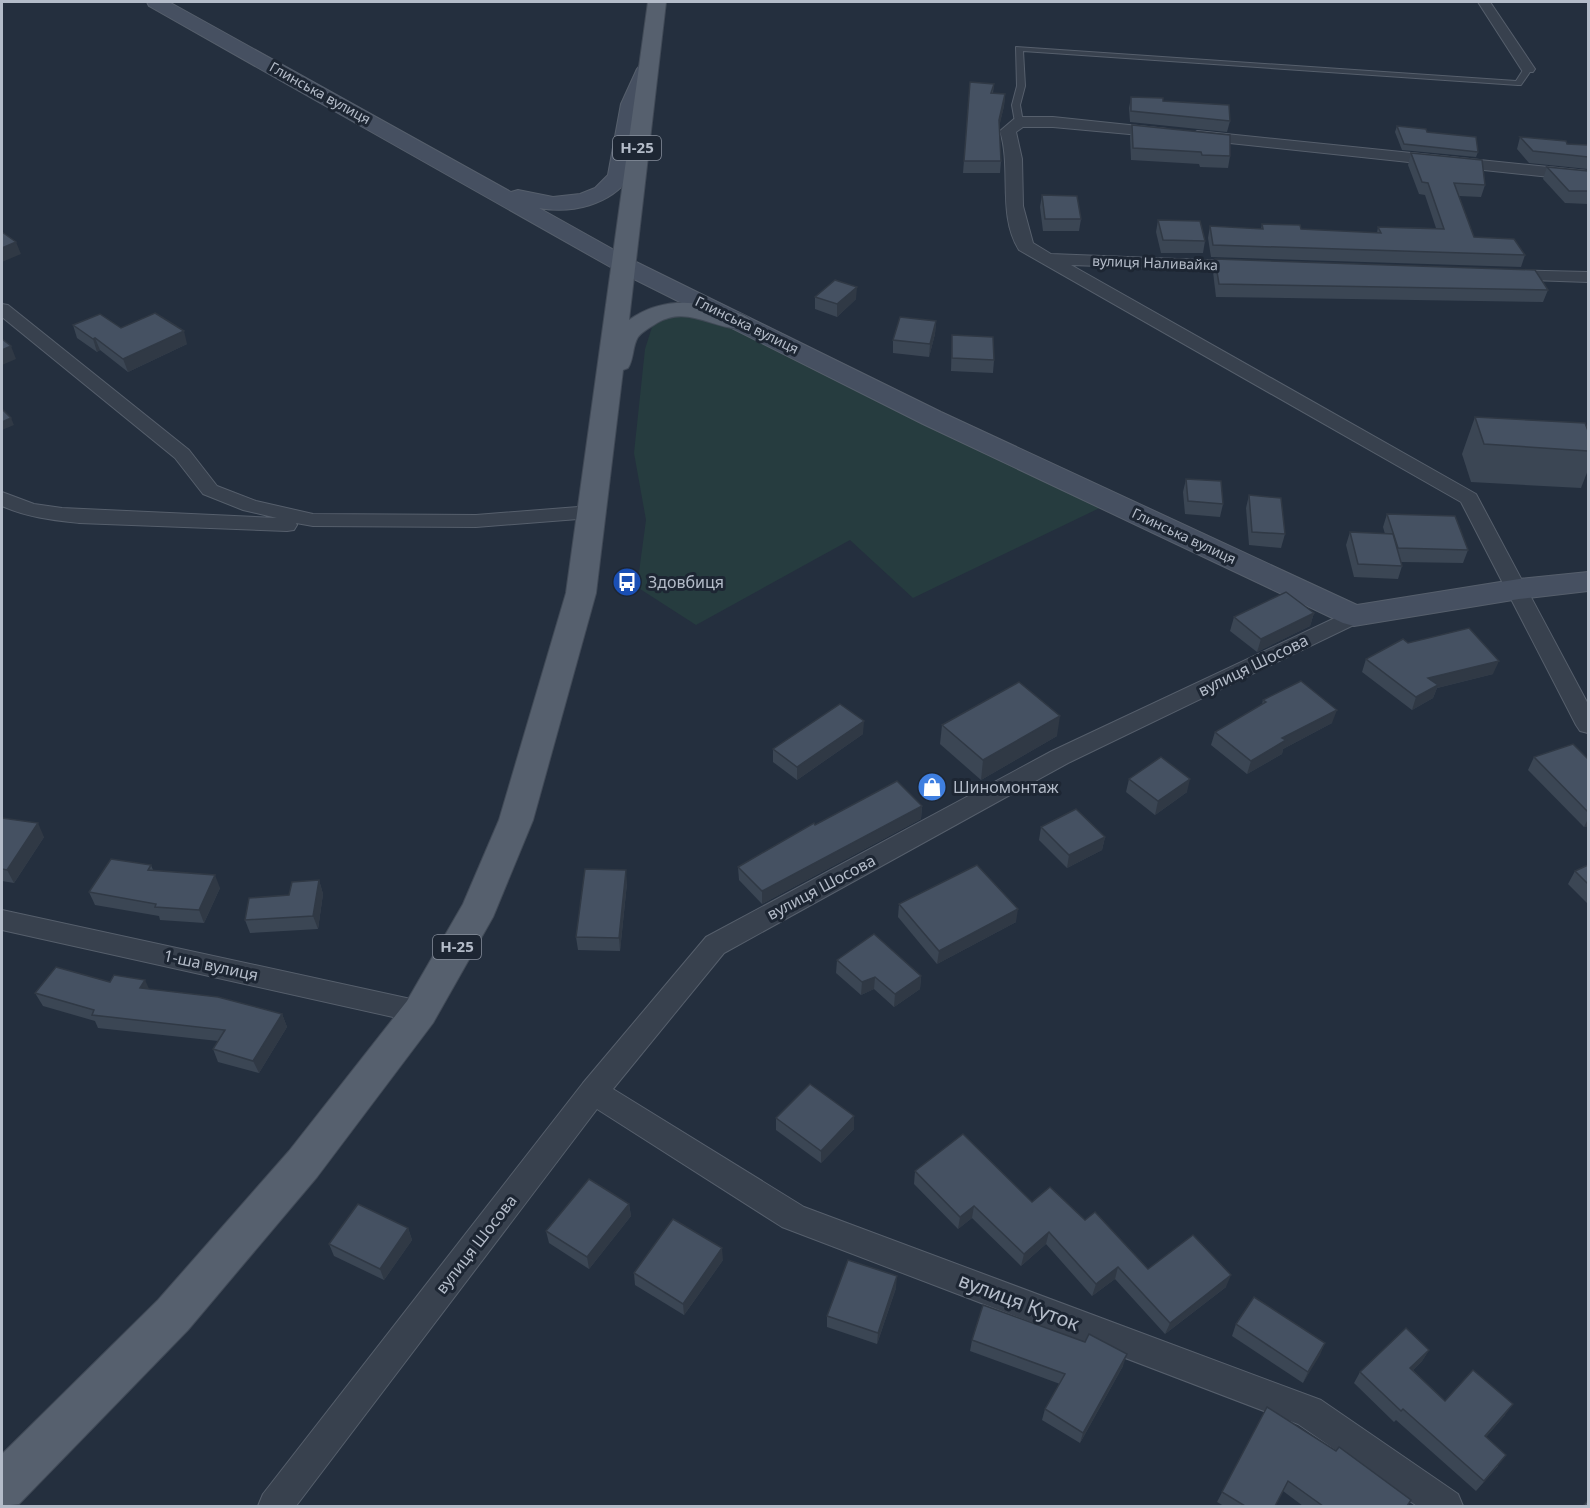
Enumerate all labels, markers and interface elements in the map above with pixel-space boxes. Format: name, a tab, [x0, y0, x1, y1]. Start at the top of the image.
street label: Глинська вулиця	[266, 57, 374, 128]
road number: Н-25	[613, 136, 661, 160]
street label: вулиця Наливайка	[1092, 251, 1218, 274]
street label: Глинська вулиця	[692, 291, 802, 358]
street label: Глинська вулиця	[1129, 503, 1239, 568]
bus stop icon: Здовбиця	[611, 566, 643, 598]
place label: Здовбиця	[648, 571, 724, 593]
street label: вулиця Шосова	[1194, 629, 1312, 701]
shop icon: Шиномонтаж	[916, 771, 948, 803]
place label: Шиномонтаж	[953, 776, 1059, 798]
street label: вулиця Шосова	[763, 849, 879, 925]
road number: Н-25	[433, 935, 481, 959]
street label: 1-ша вулиця	[162, 944, 260, 986]
street label: вулиця Шосова	[430, 1190, 522, 1298]
street label: вулиця Куток	[955, 1266, 1084, 1337]

